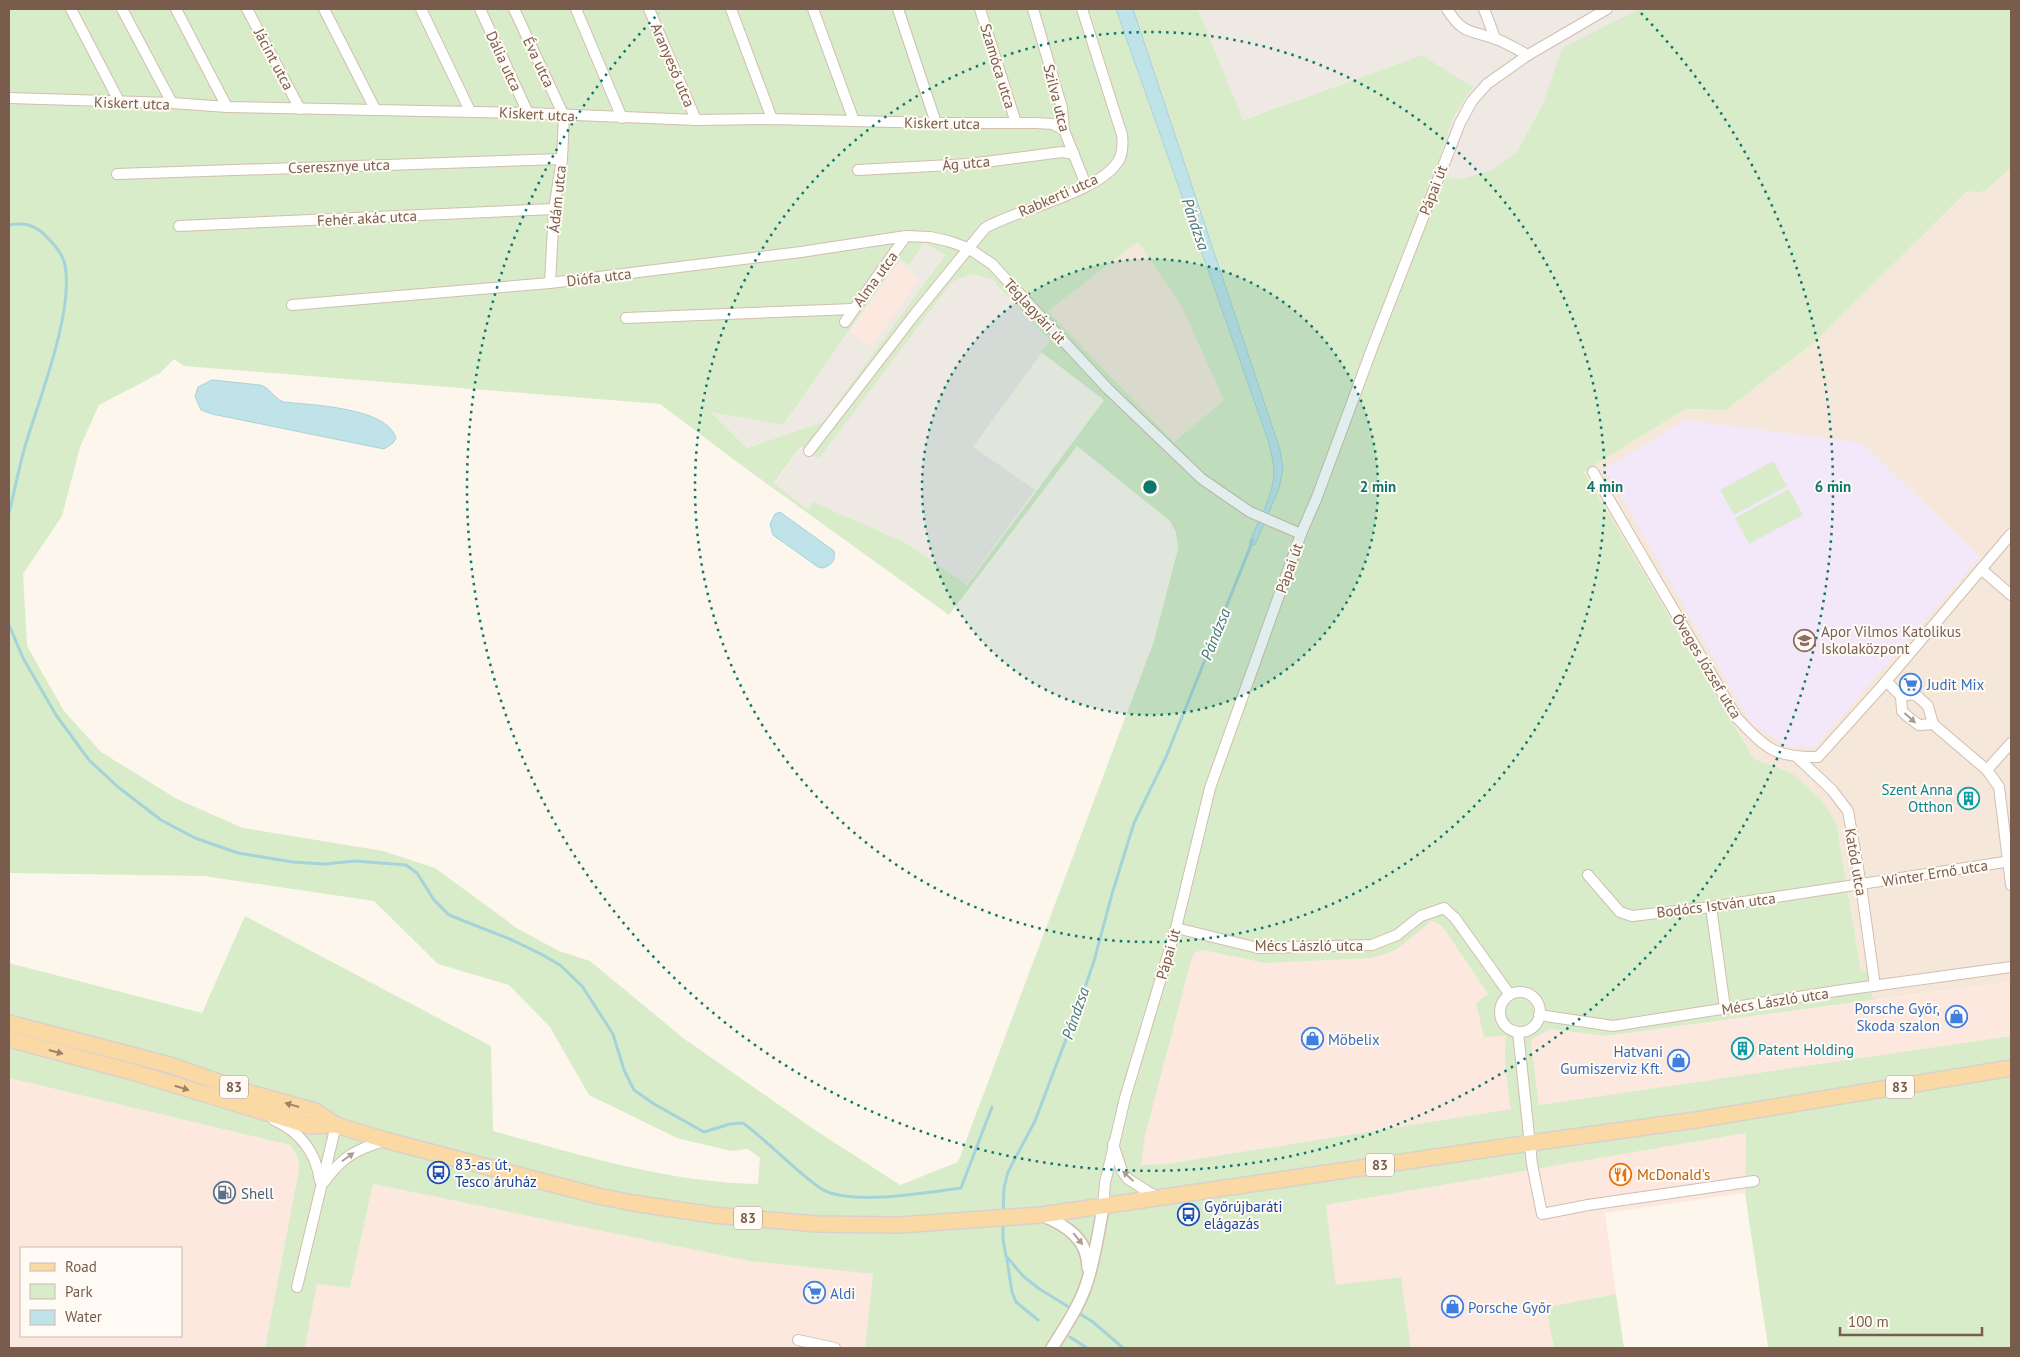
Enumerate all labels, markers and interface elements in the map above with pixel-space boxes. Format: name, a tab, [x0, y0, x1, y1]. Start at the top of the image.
street label: Aranyeső utca	[647, 20, 699, 110]
street label: Szamóca utca	[976, 21, 1020, 111]
street label: Jácint utca	[249, 24, 298, 93]
street label: Dália utca	[482, 28, 526, 94]
street label: Éva utca	[519, 34, 559, 90]
street label: Szilva utca	[1039, 62, 1075, 134]
street label: Kiskert utca	[94, 92, 170, 114]
street label: Kiskert utca	[499, 103, 575, 125]
street label: Kiskert utca	[904, 113, 980, 133]
street label: Ág utca	[941, 151, 991, 175]
street label: Cseresznye utca	[288, 155, 390, 177]
street label: Pápai út	[1415, 162, 1451, 218]
street label: Ádám utca	[544, 164, 570, 234]
street label: Rabkerti utca	[1015, 169, 1101, 221]
water label: Pándzsa	[1178, 195, 1214, 253]
street label: Fehér akác utca	[317, 206, 417, 230]
street label: Alma utca	[849, 248, 901, 310]
street label: Diófa utca	[566, 264, 632, 290]
street label: Téglagyári út	[1000, 274, 1070, 348]
text: 2 min	[1360, 477, 1396, 496]
text: 4 min	[1587, 477, 1623, 496]
text: 6 min	[1815, 477, 1851, 496]
centre of rings	[1141, 478, 1159, 496]
street label: Pápai út	[1271, 540, 1307, 596]
water label: Pándzsa	[1196, 605, 1234, 663]
street label: Öveges József utca	[1668, 610, 1746, 722]
place label: Apor Vilmos Katolikus Iskolaközpont	[1821, 622, 1961, 658]
school or university icon: Apor Vilmos Katolikus Iskolaközpont	[1793, 628, 1817, 652]
supermarket icon: Judit Mix	[1899, 672, 1923, 696]
place label: Judit Mix	[1926, 675, 1985, 694]
one-way arrow	[1903, 712, 1916, 723]
place label: Szent Anna Otthon	[1882, 780, 1953, 816]
building icon: Szent Anna Otthon	[1957, 786, 1981, 810]
street label: Katód utca	[1841, 827, 1871, 897]
street label: Winter Ernő utca	[1881, 855, 1989, 891]
street label: Bodócs István utca	[1655, 888, 1777, 922]
street label: Pápai út	[1152, 926, 1184, 982]
street label: Mécs László utca	[1255, 936, 1363, 955]
street label: Mécs László utca	[1720, 983, 1830, 1019]
water label: Pándzsa	[1057, 984, 1093, 1042]
place label: Porsche Győr, Skoda szalon	[1854, 999, 1940, 1035]
shop icon: Porsche Győr, Skoda szalon	[1944, 1005, 1968, 1029]
shop icon: Möbelix	[1300, 1027, 1324, 1051]
place label: Möbelix	[1328, 1030, 1380, 1049]
building icon: Patent Holding	[1730, 1037, 1754, 1061]
place label: Patent Holding	[1758, 1040, 1854, 1059]
place label: Hatvani Gumiszerviz Kft.	[1560, 1042, 1663, 1078]
one-way arrow	[48, 1048, 63, 1056]
shop icon: Hatvani Gumiszerviz Kft.	[1667, 1048, 1691, 1072]
road number: 83	[220, 1076, 248, 1098]
road number: 83	[1886, 1076, 1914, 1098]
one-way arrow	[175, 1084, 190, 1092]
one-way arrow	[285, 1100, 300, 1108]
one-way arrow	[341, 1152, 355, 1162]
road number: 83	[1366, 1154, 1394, 1176]
place label: 83-as út, Tesco áruház	[455, 1155, 537, 1191]
bus stop icon: 83-as út, Tesco áruház	[427, 1161, 451, 1185]
restaurant icon: McDonald's	[1609, 1162, 1633, 1186]
place label: McDonald's	[1637, 1165, 1710, 1184]
one-way arrow	[1122, 1170, 1134, 1182]
fuel station icon: Shell	[213, 1181, 237, 1205]
place label: Shell	[241, 1184, 274, 1203]
place label: Győrújbaráti elágazás	[1204, 1197, 1282, 1233]
bus stop icon: Győrújbaráti elágazás	[1176, 1203, 1200, 1227]
road number: 83	[734, 1206, 762, 1230]
one-way arrow	[1072, 1232, 1083, 1245]
legend	[20, 1247, 182, 1337]
text: Road	[65, 1257, 97, 1276]
supermarket icon: Aldi	[802, 1281, 826, 1305]
text: Park	[65, 1282, 93, 1301]
place label: Aldi	[830, 1284, 855, 1303]
shop icon: Porsche Győr	[1440, 1295, 1464, 1319]
place label: Porsche Győr	[1468, 1298, 1551, 1317]
scale bar	[1840, 1304, 1982, 1336]
text: Water	[65, 1307, 102, 1326]
text: 100 m	[1848, 1312, 1889, 1331]

